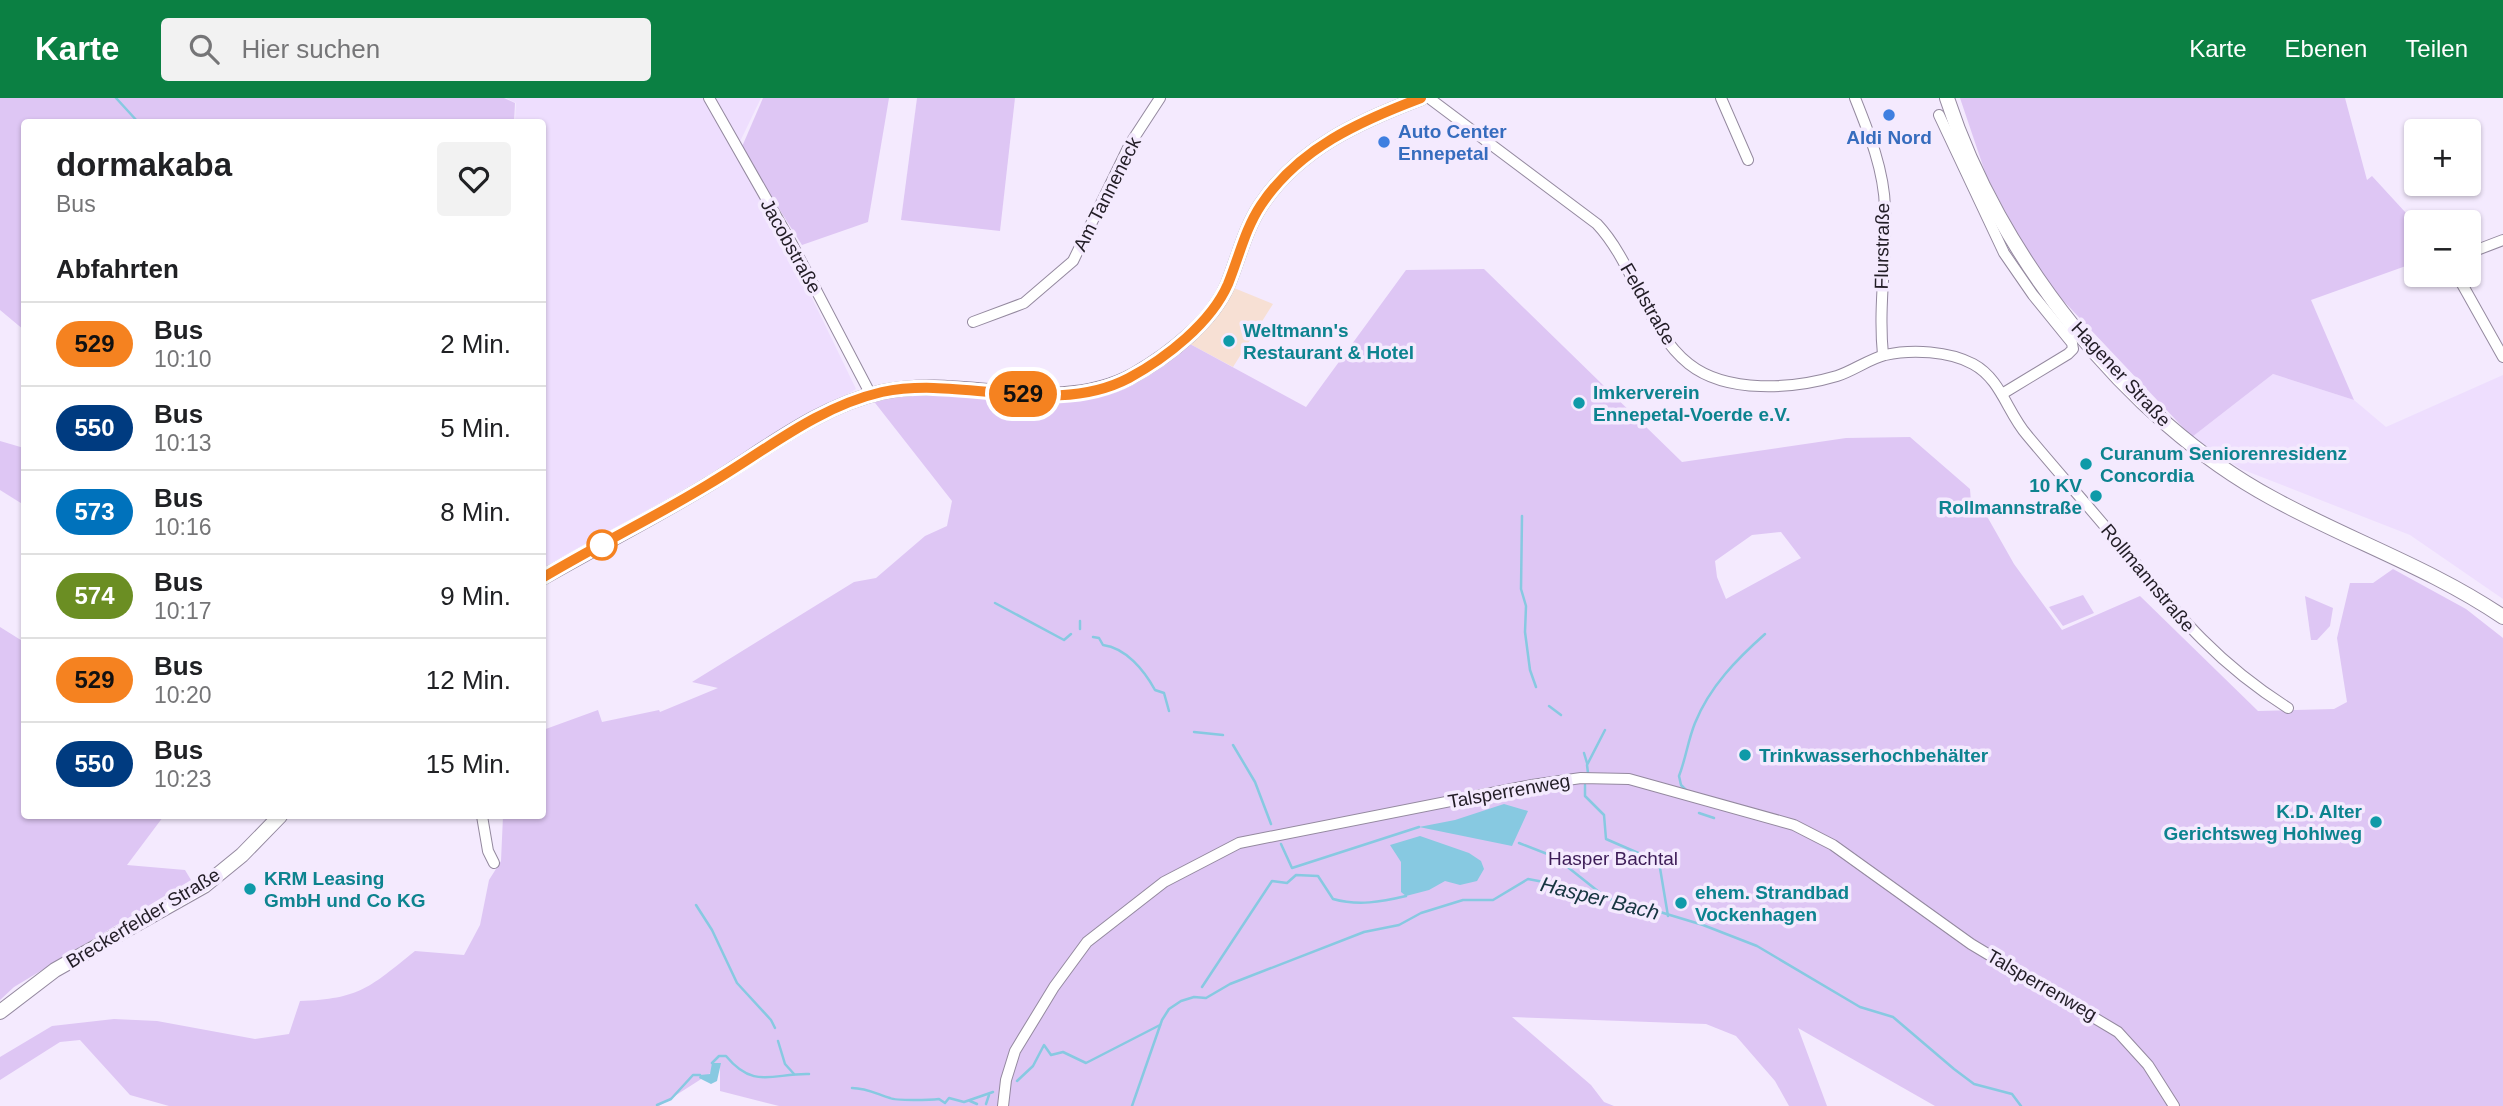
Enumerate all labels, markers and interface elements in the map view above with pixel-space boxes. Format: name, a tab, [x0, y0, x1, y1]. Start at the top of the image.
search box	[161, 18, 651, 81]
text: Karte	[35, 30, 119, 67]
icon: search	[185, 30, 223, 68]
text: Hier suchen	[241, 34, 380, 64]
text: Karte	[2189, 35, 2247, 62]
text: Ebenen	[2285, 35, 2367, 62]
text: Teilen	[2405, 35, 2468, 62]
marker: Aldi Nord	[1881, 107, 1897, 123]
map controls	[2404, 119, 2481, 287]
button: +	[2404, 119, 2481, 196]
place label: Auto Center Ennepetal	[1398, 121, 1507, 164]
place label: Aldi Nord	[1846, 127, 1932, 148]
street label: Am Tanneneck	[1069, 133, 1145, 255]
marker: Auto Center Ennepetal	[1376, 134, 1392, 150]
button: heart	[437, 142, 511, 216]
text: dormakaba	[56, 146, 232, 183]
text: Bus	[56, 191, 96, 217]
street label: Jacobstraße	[756, 195, 826, 297]
street label: Flurstraße	[1871, 203, 1893, 289]
button: −	[2404, 210, 2481, 287]
text: Abfahrten	[56, 254, 179, 284]
street label: Feldstraße	[1616, 259, 1680, 349]
text: Bus	[154, 315, 203, 345]
street label: Hagener Straße	[2067, 317, 2175, 431]
place label: Weltmann's Restaurant & Hotel	[1243, 320, 1414, 363]
text: 2 Min.	[440, 329, 511, 359]
text: 529	[74, 330, 115, 357]
marker: Weltmann's Restaurant & Hotel	[1221, 333, 1237, 349]
text: 10:10	[154, 346, 212, 372]
line badge: 529	[983, 371, 1063, 417]
text: 529	[1003, 380, 1043, 407]
place label: Imkerverein Ennepetal-Voerde e.V.	[1593, 382, 1790, 425]
marker: Imkerverein Ennepetal-Voerde e.V.	[1571, 395, 1587, 411]
text: Bus	[154, 399, 203, 429]
text: 5 Min.	[440, 413, 511, 443]
text: 550	[74, 414, 115, 441]
text: 10:13	[154, 430, 212, 456]
place label: Curanum Seniorenresidenz Concordia	[2100, 443, 2347, 486]
marker: Curanum Seniorenresidenz Concordia	[2078, 456, 2094, 472]
place label: 10 KV Rollmannstraße	[1938, 475, 2082, 518]
text: Bus	[154, 483, 203, 513]
marker: 10 KV Rollmannstraße	[2088, 488, 2104, 504]
text: 8 Min.	[440, 497, 511, 527]
text: 573	[74, 498, 115, 525]
text: 10:16	[154, 514, 212, 540]
street label: Rollmannstraße	[2097, 520, 2199, 636]
unlabelled marker	[587, 530, 617, 560]
text: Bus	[154, 567, 203, 597]
text: 9 Min.	[440, 581, 511, 611]
text: 574	[74, 582, 115, 609]
text: 10:17	[154, 598, 212, 624]
text: Bus	[154, 651, 203, 681]
text: 12 Min.	[426, 665, 511, 695]
text: 529	[74, 666, 115, 693]
text: 10:20	[154, 682, 212, 708]
text: Bus	[154, 735, 203, 765]
place label: Trinkwasserhochbehälter	[1759, 745, 1989, 766]
marker: Trinkwasserhochbehälter	[1737, 747, 1753, 763]
text: 15 Min.	[426, 749, 511, 779]
text: 550	[74, 750, 115, 777]
text: 10:23	[154, 766, 212, 792]
street label: Talsperrenweg	[1446, 770, 1572, 812]
place label: K.D. Alter Gerichtsweg Hohlweg	[2164, 801, 2363, 844]
marker: K.D. Alter Gerichtsweg Hohlweg	[2368, 814, 2384, 830]
park label: Hasper Bachtal	[1548, 848, 1678, 869]
street label: Breckerfelder Straße	[62, 864, 224, 972]
place label: KRM Leasing GmbH und Co KG	[264, 868, 425, 911]
water label: Hasper Bach	[1538, 872, 1662, 924]
marker: KRM Leasing GmbH und Co KG	[242, 881, 258, 897]
place label: ehem. Strandbad Vockenhagen	[1695, 882, 1849, 925]
marker: ehem. Strandbad Vockenhagen	[1673, 895, 1689, 911]
street label: Talsperrenweg	[1983, 945, 2101, 1025]

